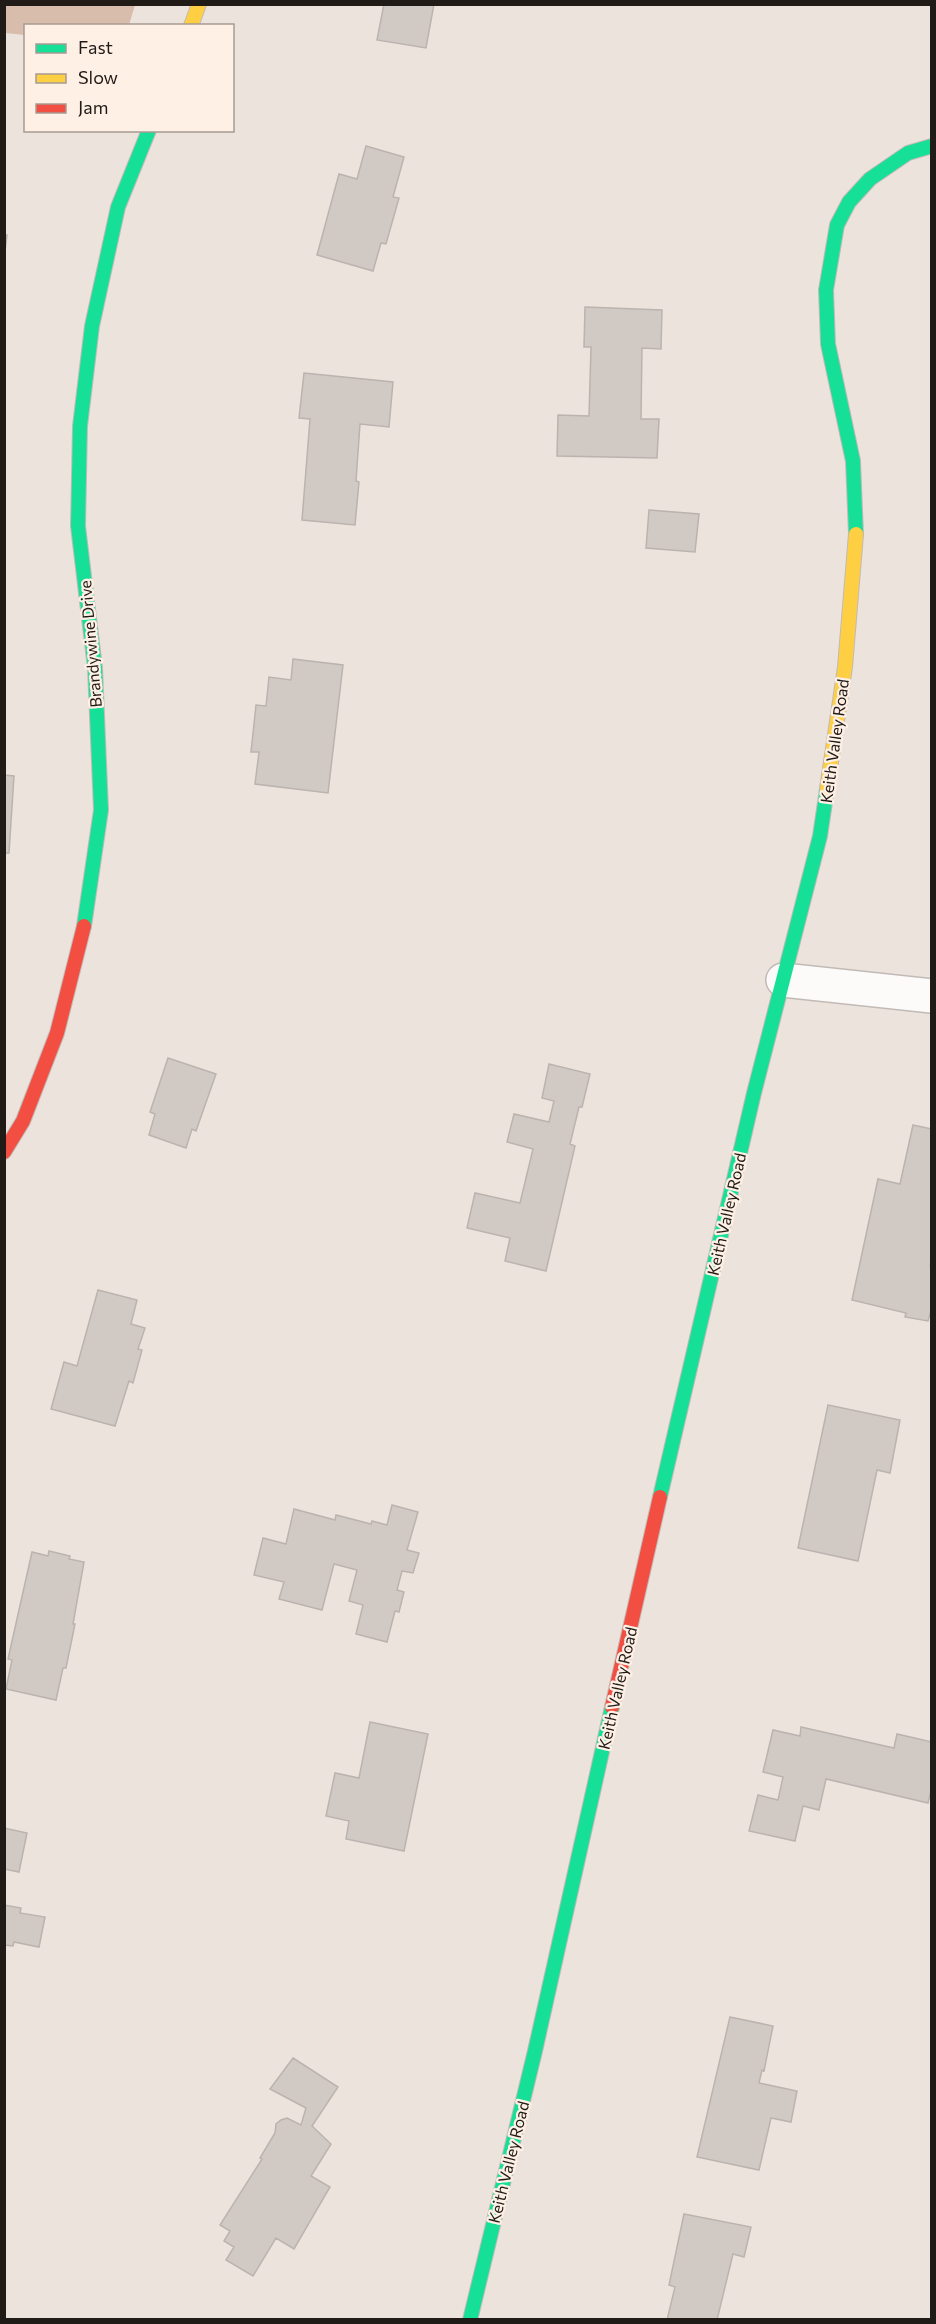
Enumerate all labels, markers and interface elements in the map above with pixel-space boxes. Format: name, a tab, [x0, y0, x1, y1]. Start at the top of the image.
legend	[24, 24, 234, 132]
text: Fast	[78, 36, 113, 58]
text: Slow	[78, 66, 118, 88]
text: Jam	[78, 96, 108, 118]
street label: Brandywine Drive	[75, 579, 105, 709]
street label: Keith Valley Road	[816, 678, 852, 804]
street label: Keith Valley Road	[703, 1151, 749, 1277]
street label: Keith Valley Road	[594, 1625, 640, 1751]
street label: Keith Valley Road	[484, 2099, 532, 2225]

